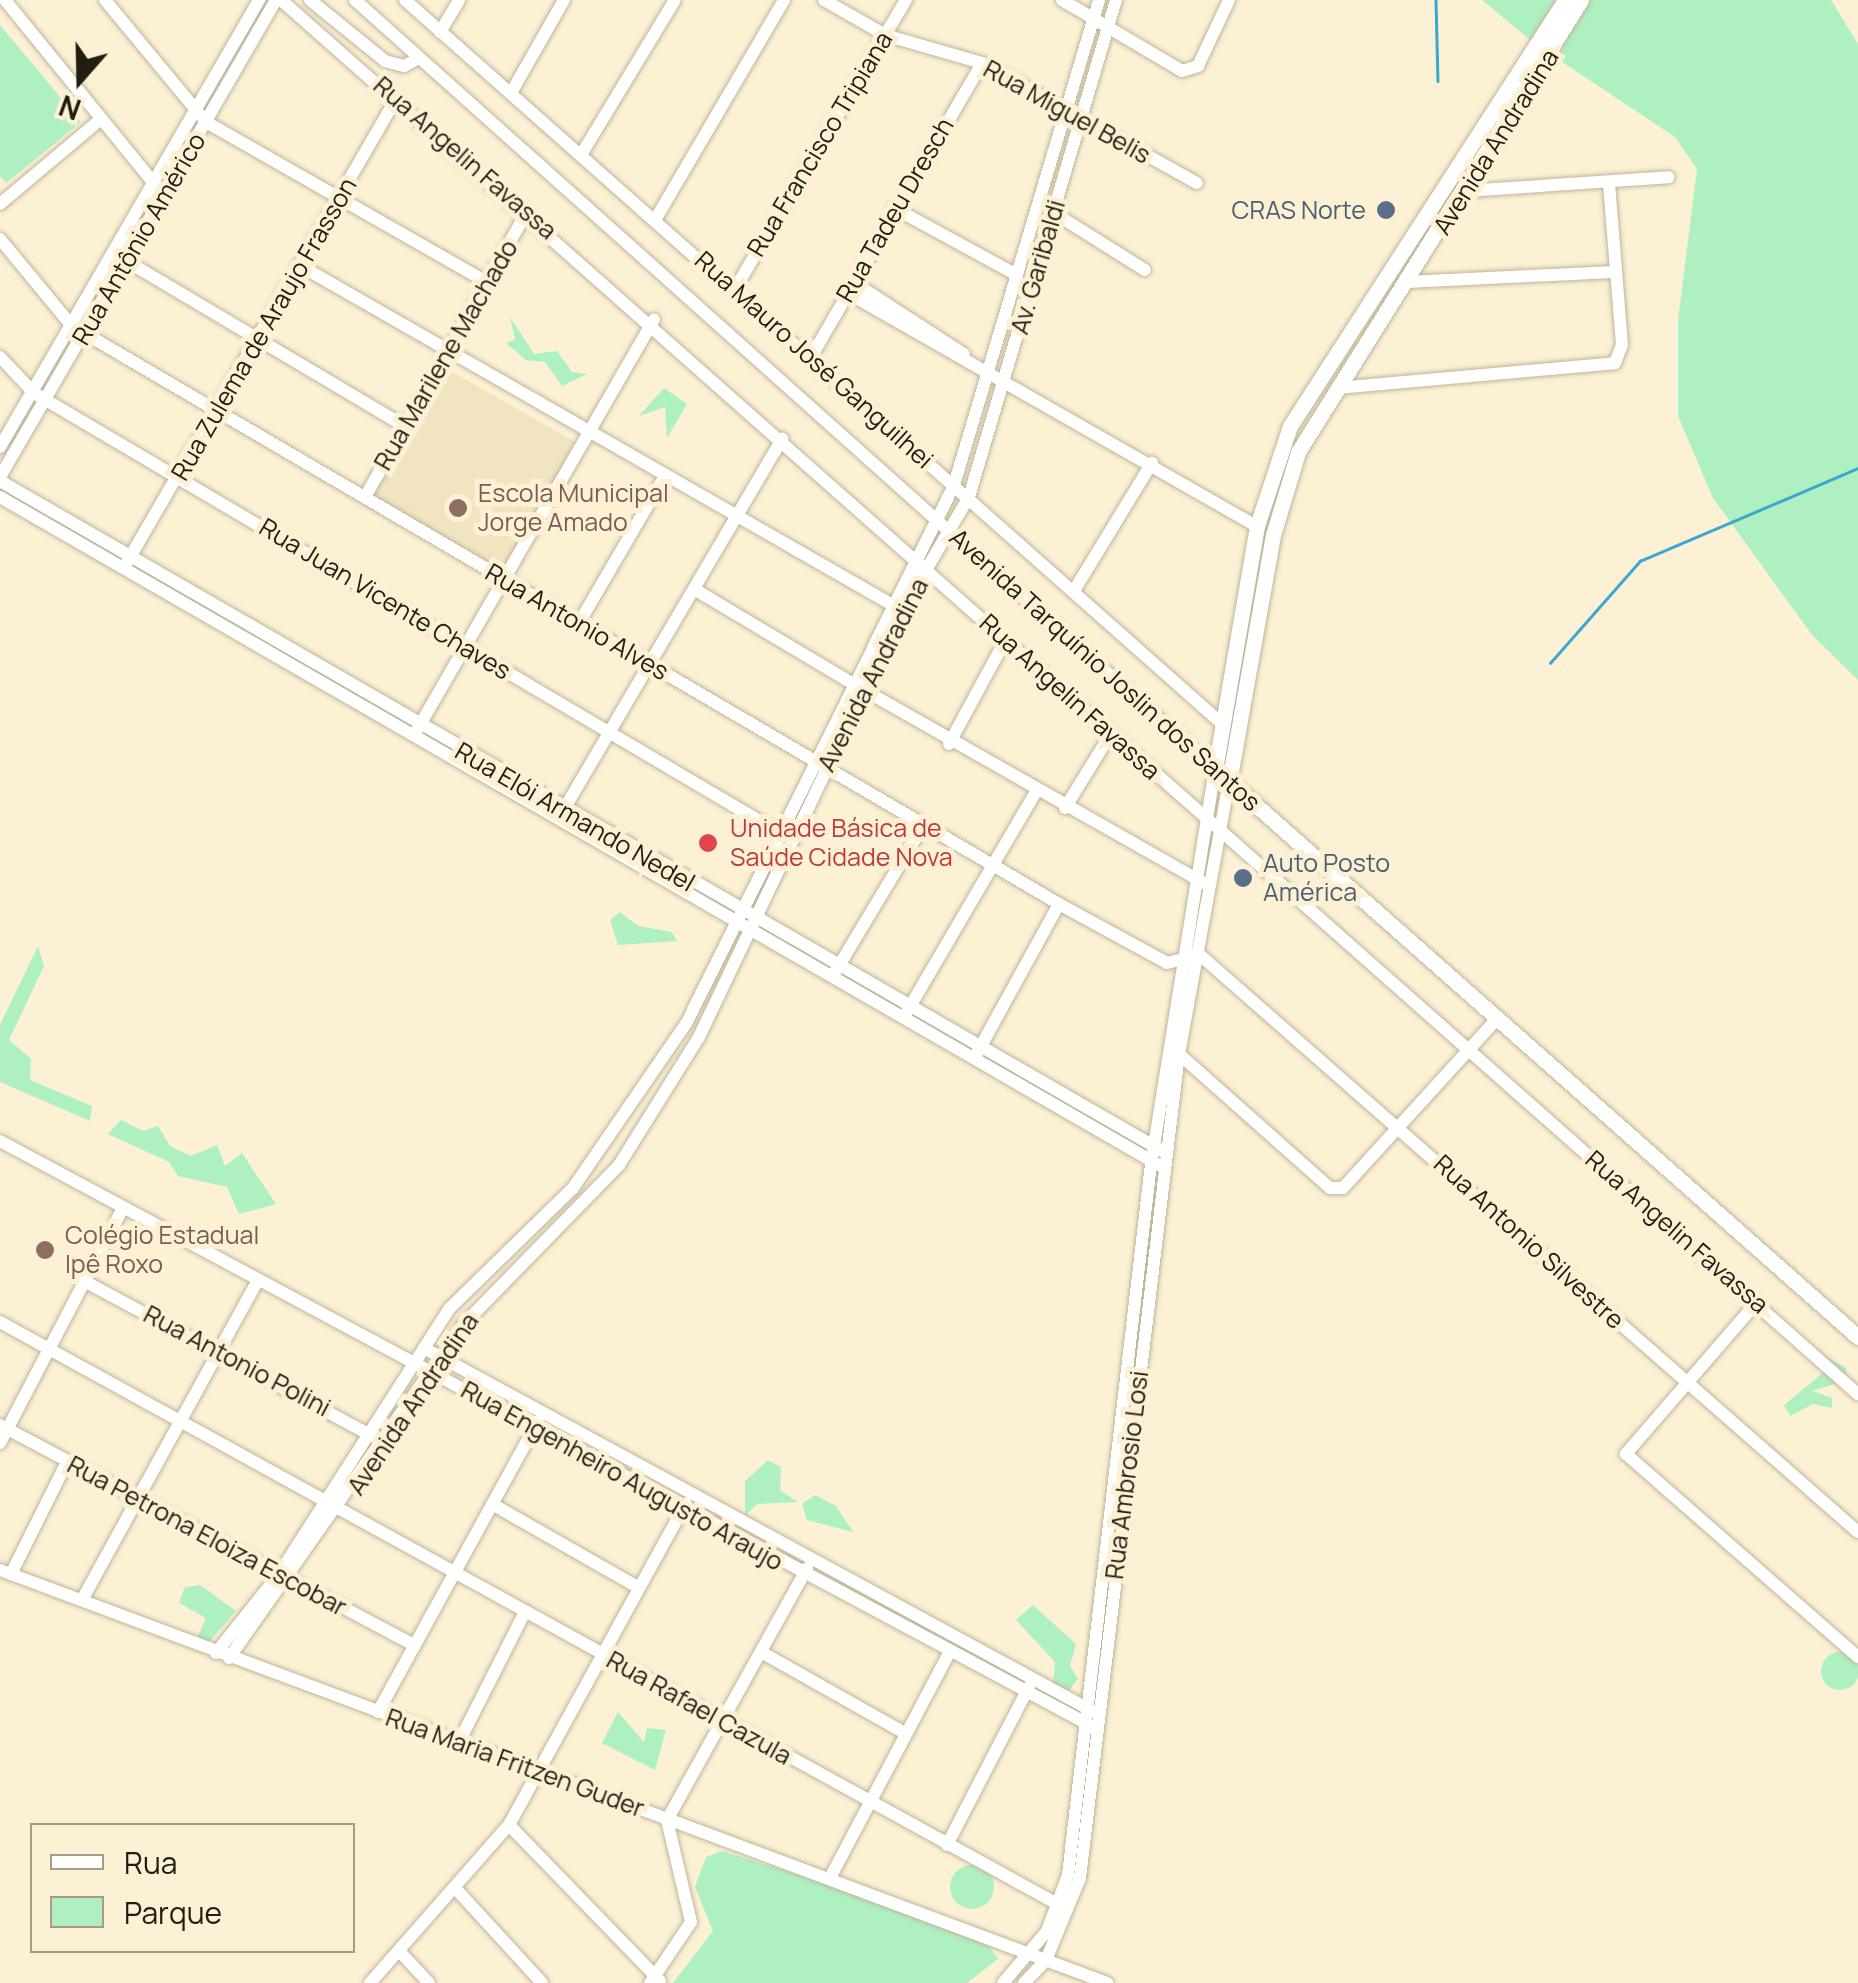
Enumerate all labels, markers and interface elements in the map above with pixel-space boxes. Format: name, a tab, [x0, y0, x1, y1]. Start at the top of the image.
street label: Rua Francisco Tripiana	[741, 26, 899, 262]
north arrow	[30, 30, 130, 130]
street label: Avenida Andradina	[1427, 44, 1565, 240]
street label: Rua Miguel Belis	[978, 54, 1156, 170]
street label: Rua Angelin Favassa	[367, 70, 563, 246]
text: N	[54, 87, 86, 129]
street label: Rua Tadeu Dresch	[830, 113, 960, 307]
street label: Rua Antônio Américo	[66, 128, 212, 350]
street label: Rua Zulema de Araujo Frasson	[165, 172, 363, 486]
place label: CRAS Norte	[1232, 195, 1366, 225]
street label: Av. Garibaldi	[1005, 196, 1071, 338]
marker: CRAS Norte	[1375, 199, 1397, 221]
street label: Rua Marilene Machado	[368, 235, 524, 475]
street label: Rua Mauro José Ganguilhei	[689, 245, 939, 475]
place label: Escola Municipal Jorge Amado	[478, 479, 669, 538]
marker: Escola Municipal Jorge Amado	[447, 497, 469, 519]
street label: Rua Juan Vicente Chaves	[254, 512, 516, 686]
street label: Avenida Tarquínio Joslin dos Santos	[943, 522, 1267, 818]
street label: Rua Antonio Alves	[480, 557, 674, 687]
street label: Avenida Andradina	[811, 573, 935, 777]
street label: Rua Angelin Favassa	[974, 608, 1166, 786]
street label: Rua Elói Armando Nedel	[450, 736, 700, 898]
place label: Unidade Básica de Saúde Cidade Nova	[730, 814, 953, 873]
marker: Unidade Básica de Saúde Cidade Nova	[695, 830, 721, 856]
place label: Auto Posto América	[1263, 849, 1390, 908]
marker: Auto Posto América	[1232, 867, 1254, 889]
street label: Rua Angelin Favassa	[1579, 1144, 1775, 1320]
street label: Rua Antonio Silvestre	[1428, 1149, 1630, 1335]
place label: Colégio Estadual Ipê Roxo	[65, 1221, 259, 1280]
marker: Colégio Estadual Ipê Roxo	[34, 1239, 56, 1261]
street label: Rua Antonio Polini	[139, 1299, 335, 1423]
street label: Avenida Andradina	[341, 1307, 485, 1501]
street label: Rua Ambrosio Losi	[1099, 1369, 1155, 1581]
street label: Rua Engenheiro Augusto Araujo	[456, 1375, 788, 1577]
street label: Rua Petrona Eloiza Escobar	[62, 1450, 352, 1622]
street label: Rua Rafael Cazula	[601, 1645, 797, 1771]
street label: Rua Maria Fritzen Guder	[382, 1702, 648, 1824]
legend	[30, 1823, 355, 1953]
text: Rua	[124, 1842, 177, 1883]
text: Parque	[124, 1892, 222, 1933]

